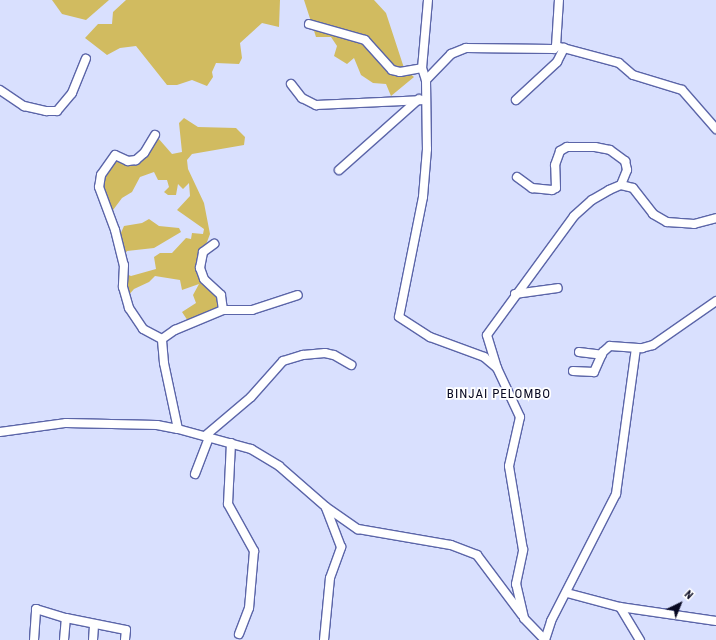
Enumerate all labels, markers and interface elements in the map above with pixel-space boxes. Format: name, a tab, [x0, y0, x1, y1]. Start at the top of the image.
district label: BINJAI PELOMBO	[447, 386, 551, 402]
north arrow	[660, 584, 700, 624]
text: N	[682, 588, 695, 602]

